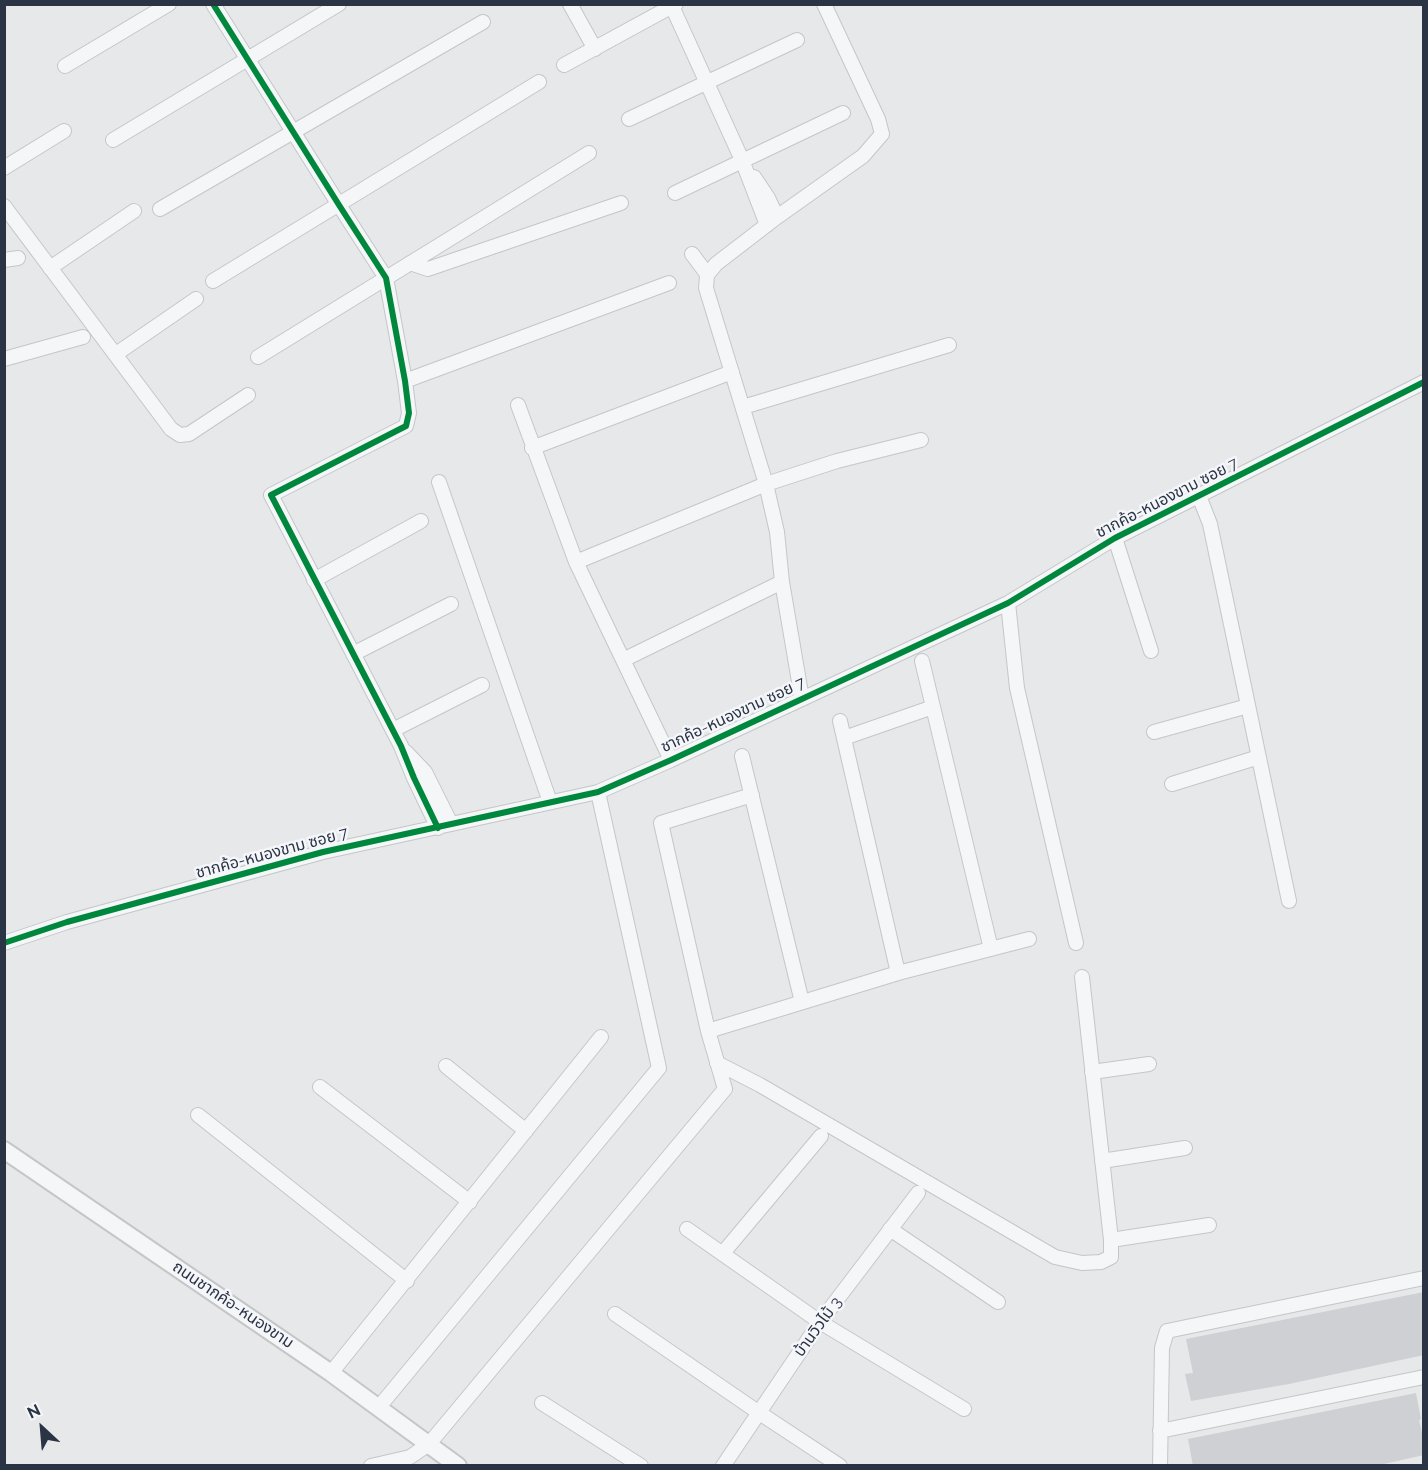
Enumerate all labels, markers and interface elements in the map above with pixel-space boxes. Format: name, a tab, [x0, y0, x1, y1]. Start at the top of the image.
street label: ชากค้อ-หนองขาม ซอย 7	[1093, 454, 1241, 542]
street label: ชากค้อ-หนองขาม ซอย 7	[658, 673, 808, 757]
street label: ชากค้อ-หนองขาม ซอย 7	[194, 823, 350, 883]
street label: ถนนชากค้อ-หนองขาม	[169, 1257, 297, 1353]
street label: บ้านวิวไม้ 3	[790, 1293, 846, 1361]
north arrow	[12, 1398, 72, 1458]
text: N	[24, 1400, 44, 1423]

